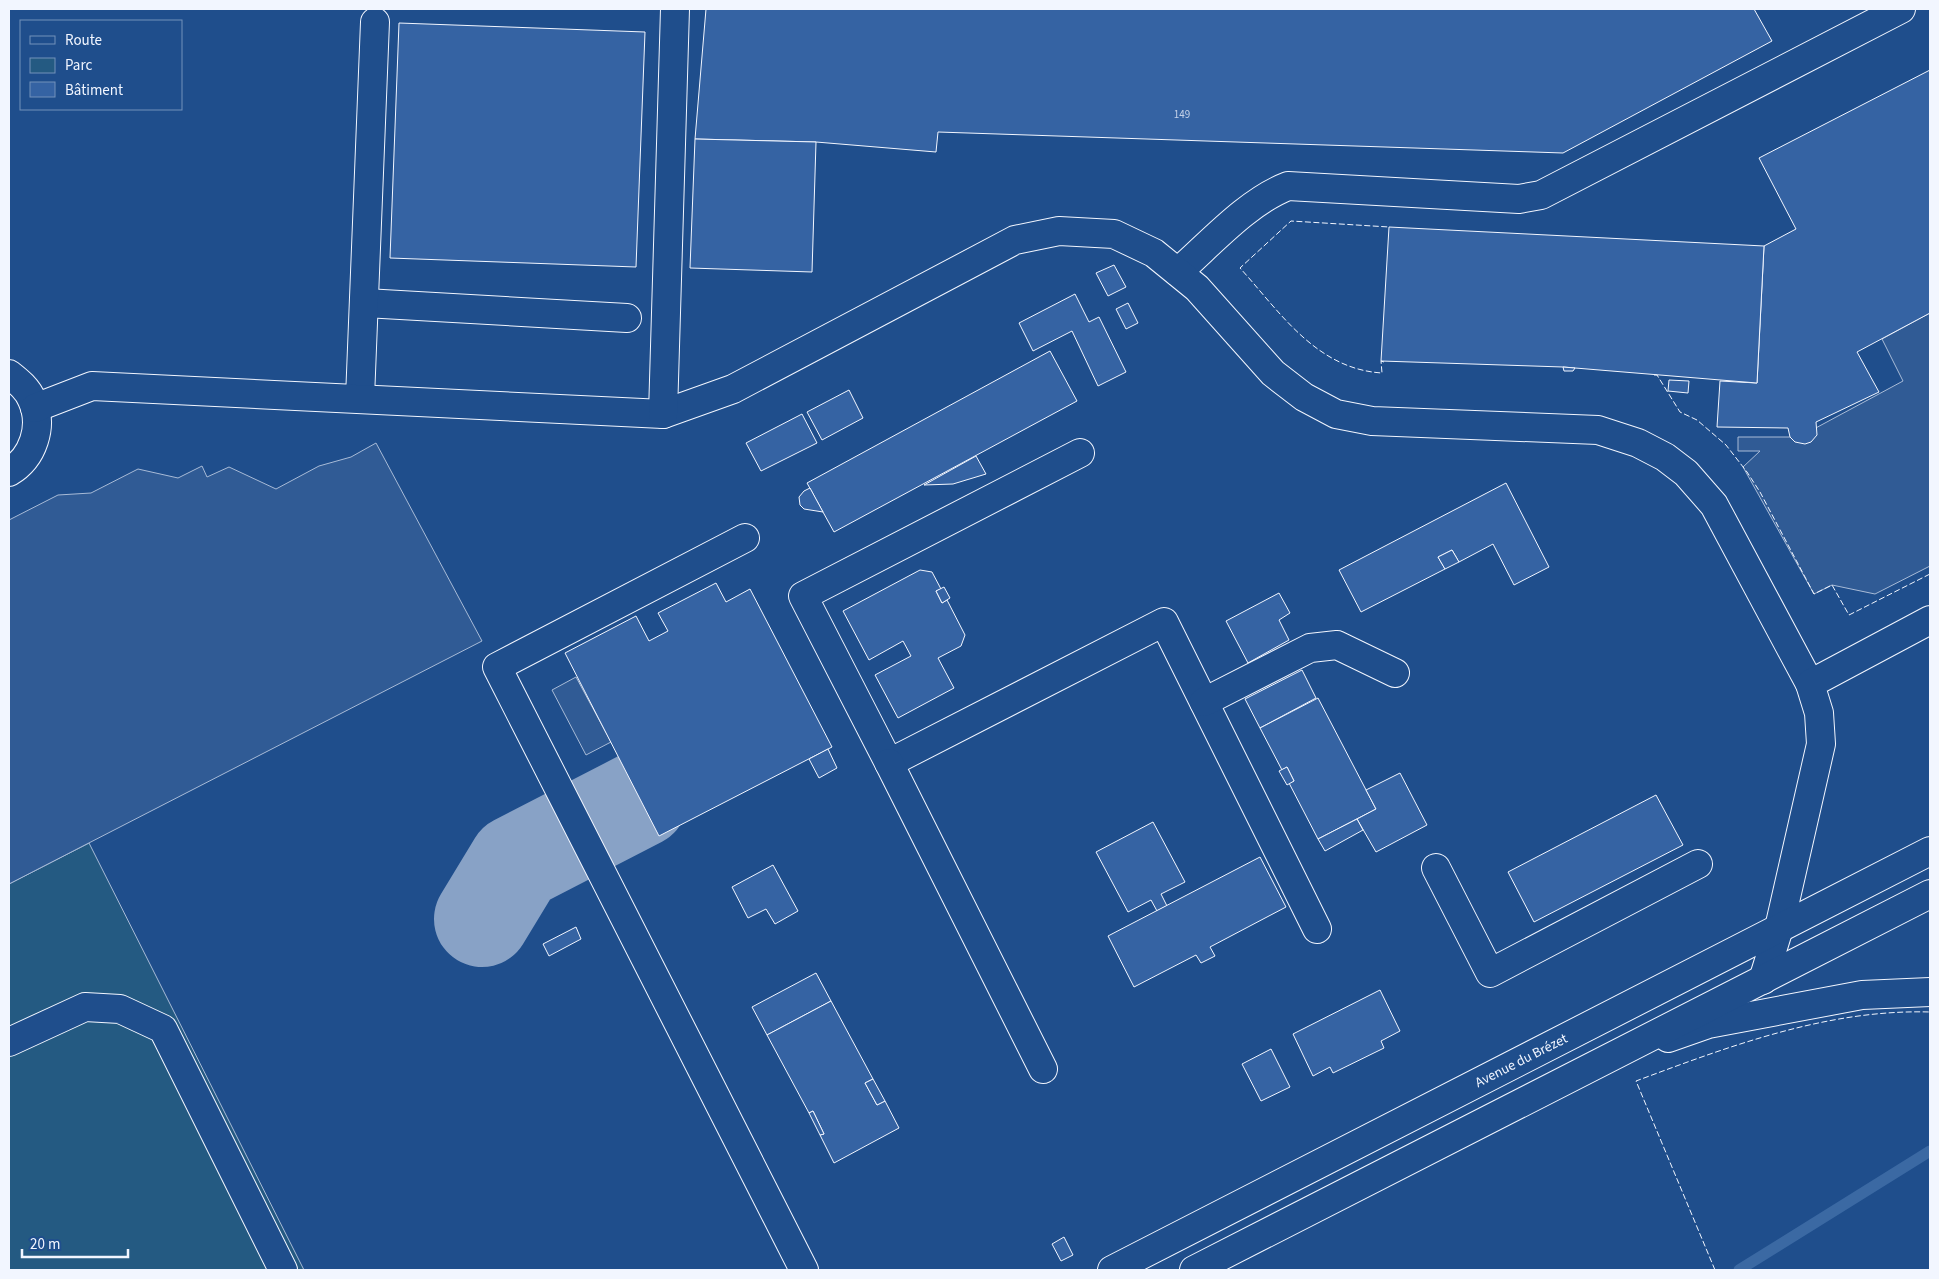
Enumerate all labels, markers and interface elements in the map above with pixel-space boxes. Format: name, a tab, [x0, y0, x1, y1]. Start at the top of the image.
legend	[20, 20, 182, 110]
text: Route	[65, 30, 102, 51]
text: Parc	[65, 55, 92, 76]
text: Bâtiment	[65, 80, 123, 101]
house number: 149	[1174, 107, 1190, 122]
street label: Avenue du Brézet	[1472, 1029, 1571, 1093]
scale bar	[22, 1226, 129, 1258]
text: 20 m	[30, 1234, 60, 1255]

